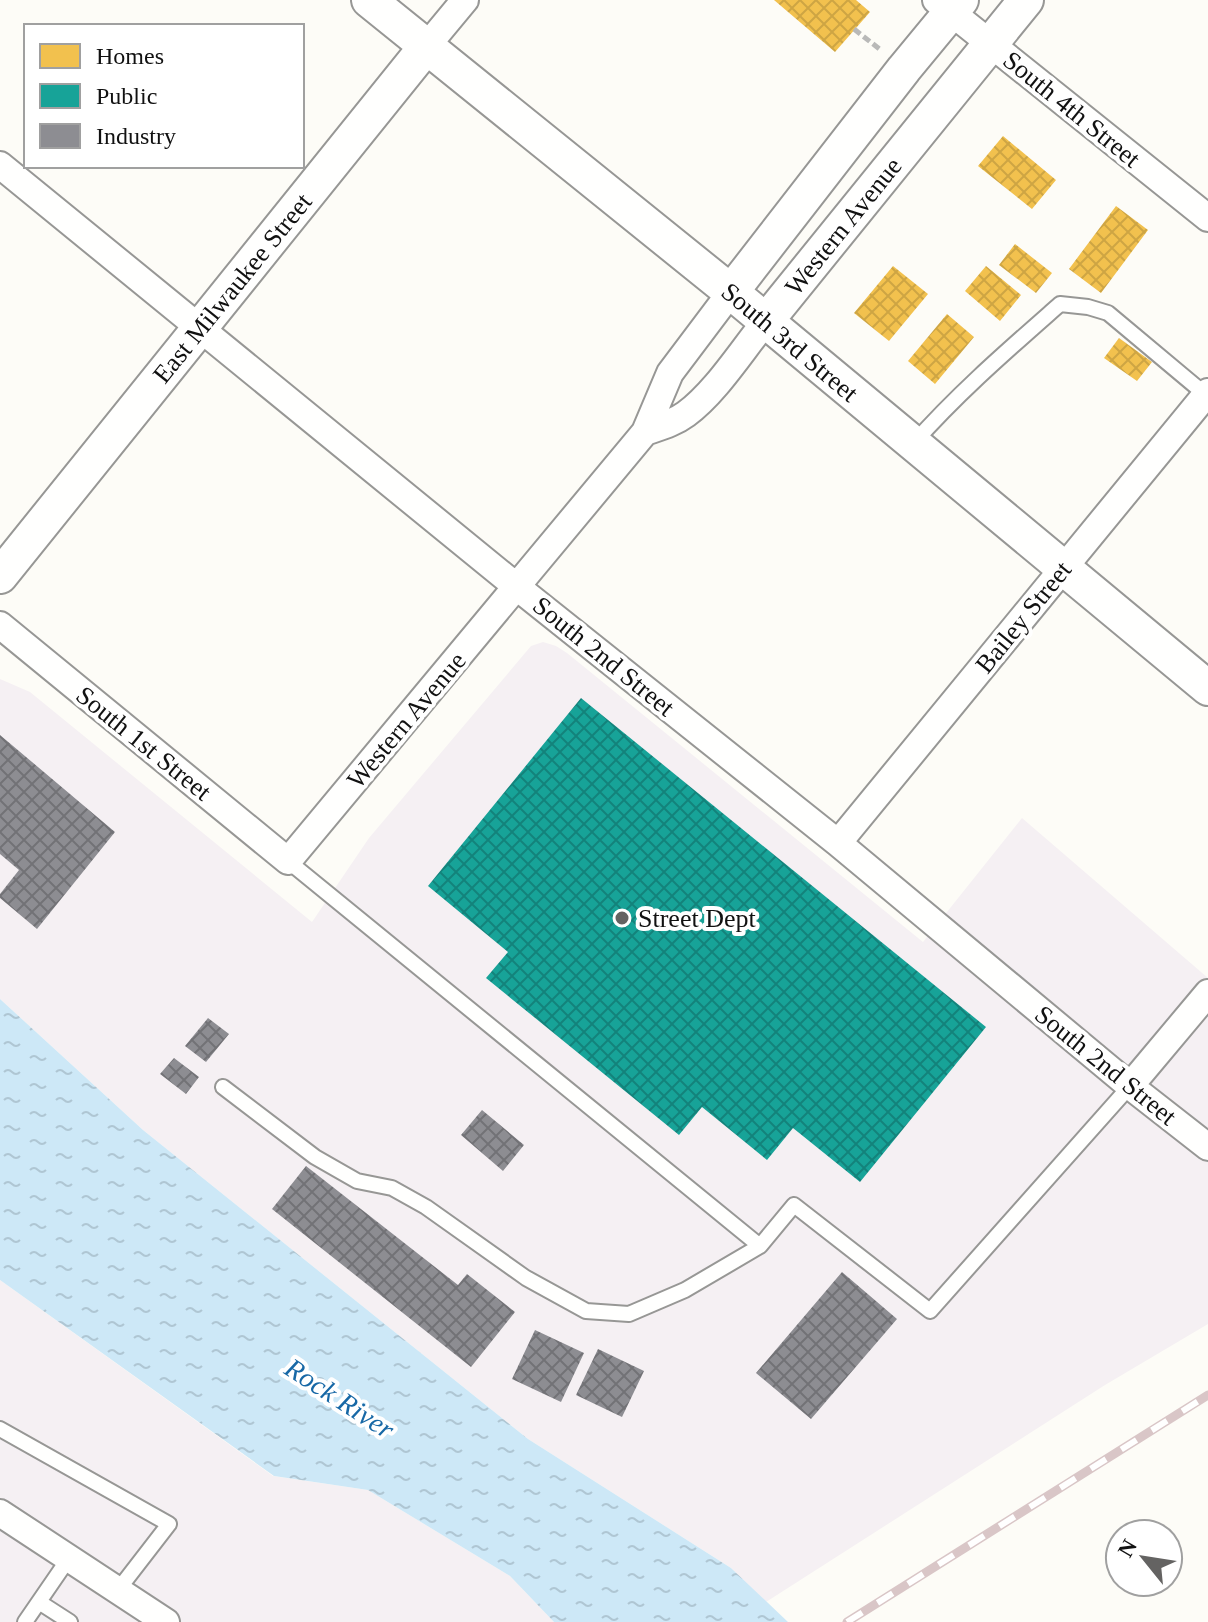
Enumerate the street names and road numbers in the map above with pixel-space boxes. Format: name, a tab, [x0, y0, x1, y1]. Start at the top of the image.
street label: South 4th Street	[997, 45, 1147, 174]
street label: Western Avenue	[779, 152, 908, 301]
street label: East Milwaukee Street	[147, 187, 318, 389]
street label: South 3rd Street	[716, 277, 864, 408]
street label: Bailey Street	[970, 555, 1078, 679]
street label: South 2nd Street	[527, 591, 681, 723]
street label: Western Avenue	[341, 646, 472, 794]
street label: South 1st Street	[71, 680, 217, 807]
street label: South 2nd Street	[1029, 1000, 1183, 1132]

